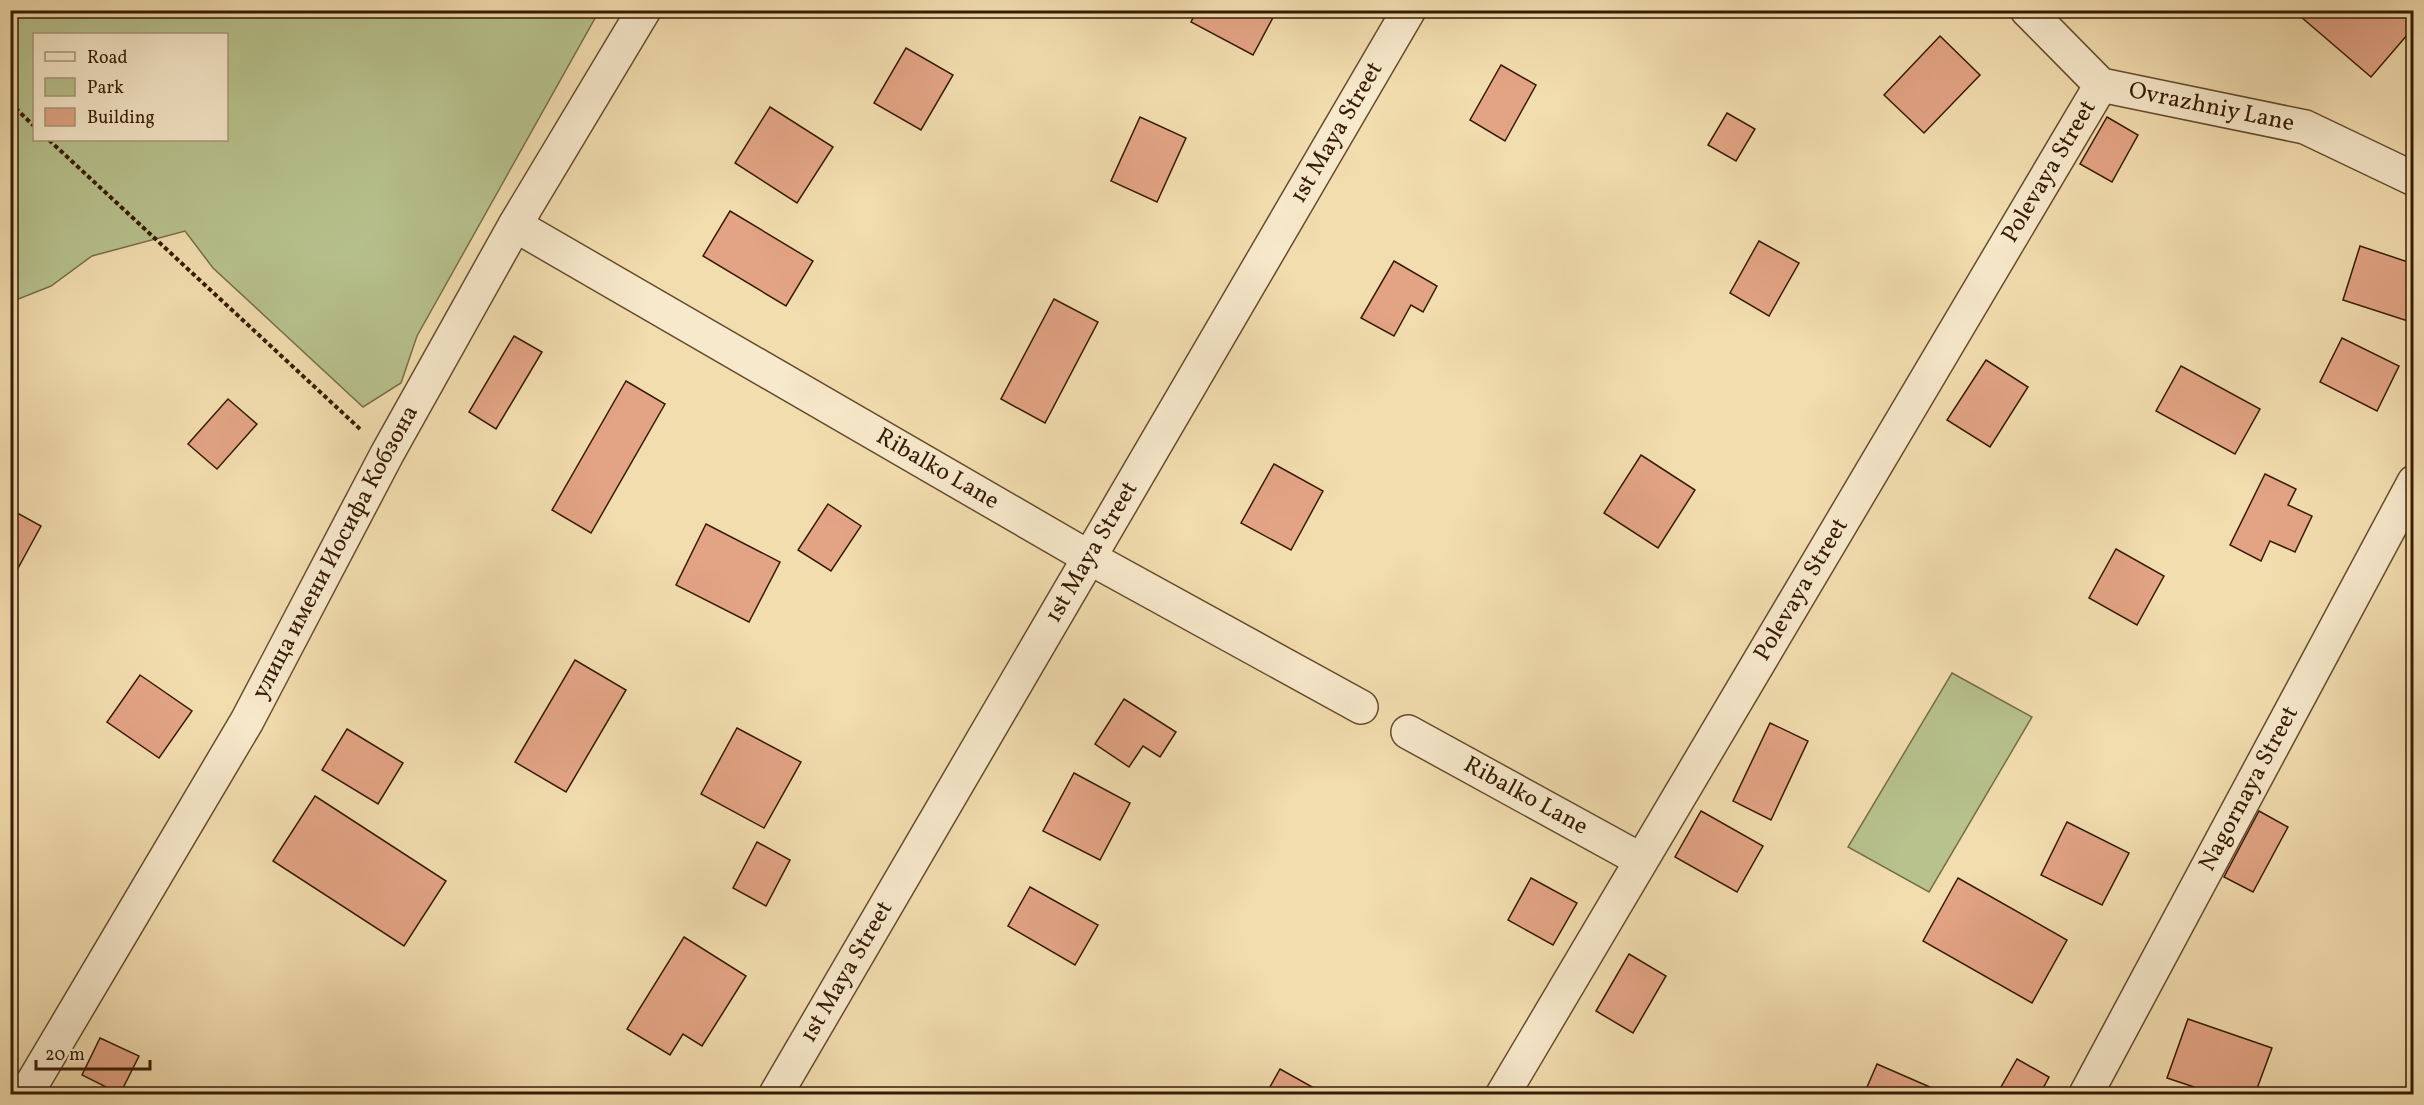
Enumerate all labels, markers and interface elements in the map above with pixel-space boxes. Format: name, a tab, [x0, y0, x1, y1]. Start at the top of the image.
legend	[33, 33, 228, 141]
text: Road	[87, 46, 128, 71]
street label: 1st Maya Street	[1282, 56, 1392, 210]
street label: Ovrazhniy Lane	[2125, 74, 2297, 141]
text: Park	[87, 76, 124, 101]
street label: Polevaya Street	[1994, 94, 2105, 250]
text: Building	[87, 106, 155, 131]
street label: улица имени Иосифа Кобзона	[244, 399, 428, 706]
street label: Ribalko Lane	[869, 420, 1005, 519]
street label: 1st Maya Street	[1037, 475, 1147, 630]
street label: Polevaya Street	[1746, 512, 1857, 668]
street label: Nagornaya Street	[2191, 700, 2308, 878]
street label: Ribalko Lane	[1457, 749, 1594, 844]
street label: 1st Maya Street	[792, 895, 902, 1050]
scale bar	[36, 1033, 150, 1071]
text: 20 m	[45, 1043, 85, 1068]

